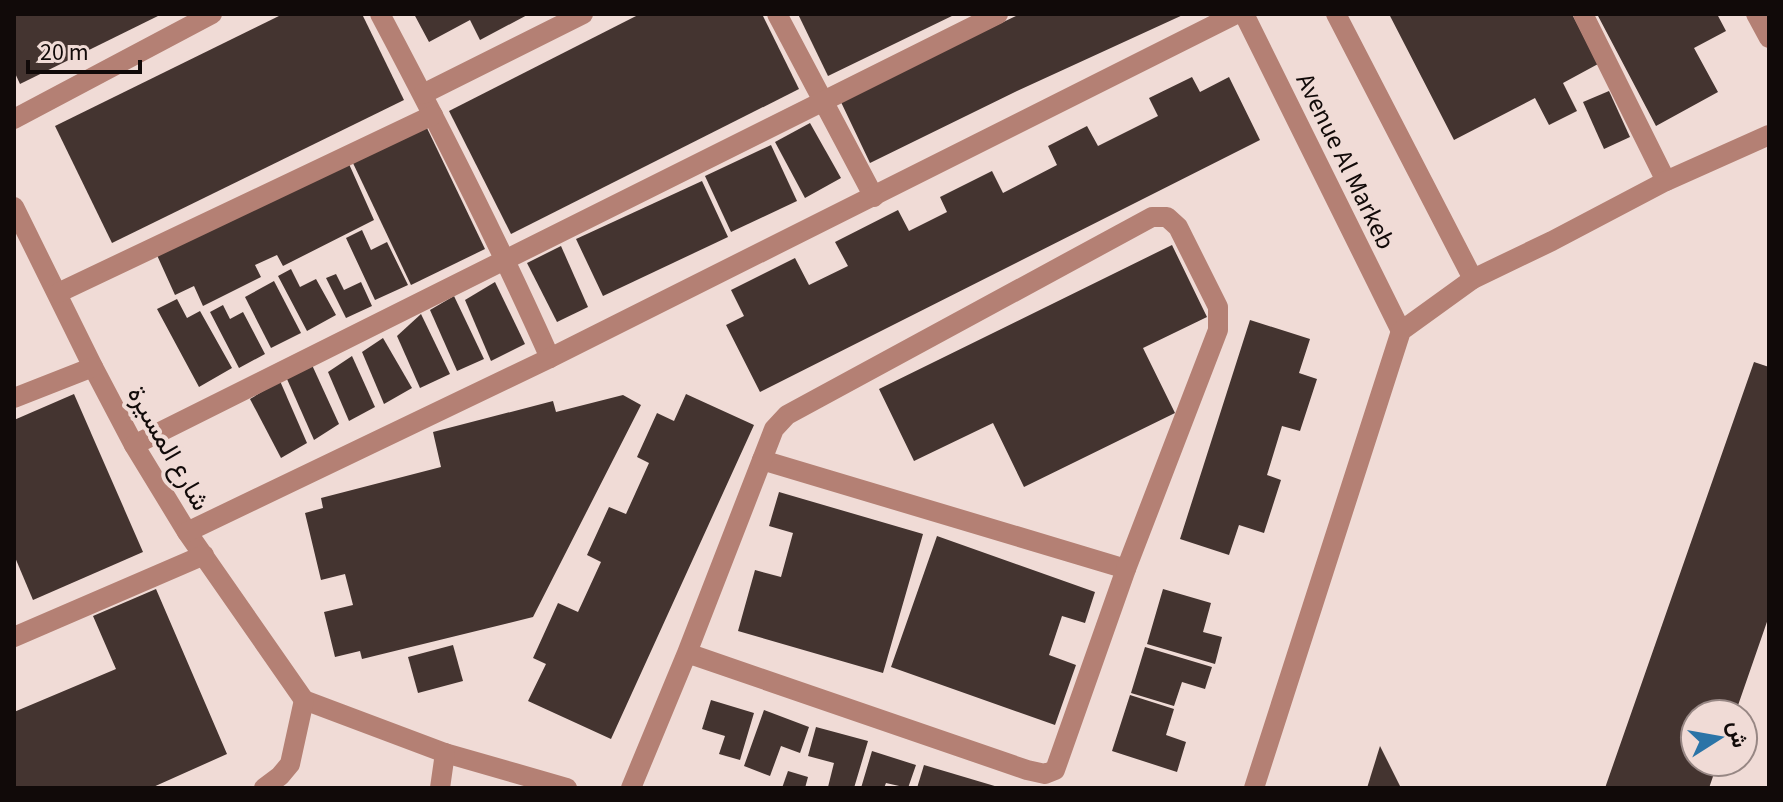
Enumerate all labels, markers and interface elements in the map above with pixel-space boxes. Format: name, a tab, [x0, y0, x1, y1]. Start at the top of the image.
scale bar	[28, 24, 140, 74]
text: 20 m	[40, 35, 89, 70]
street label: Avenue Al Markeb	[1287, 67, 1404, 256]
street label: شارع المسيرة	[118, 379, 219, 517]
north arrow	[1679, 698, 1759, 778]
text: ش	[1719, 718, 1756, 750]

